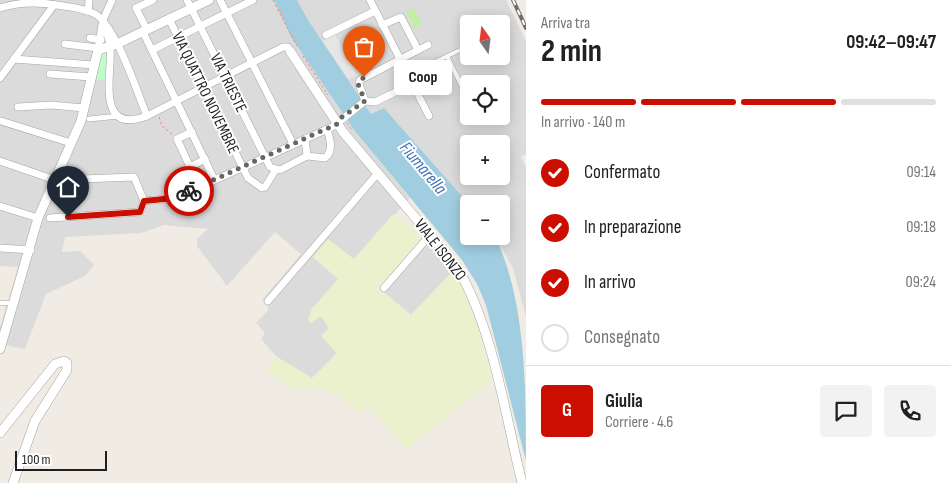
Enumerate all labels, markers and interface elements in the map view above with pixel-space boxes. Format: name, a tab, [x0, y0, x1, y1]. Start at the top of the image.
text: Arriva tra	[541, 14, 590, 33]
north arrow	[460, 15, 510, 65]
map controls	[460, 15, 510, 245]
pin	[343, 26, 385, 77]
street label: VIA QUATTRO NOVEMBRE	[167, 29, 243, 157]
text: 09:42–09:47	[846, 31, 936, 54]
text: 2 min	[541, 32, 602, 71]
icon: bag	[350, 33, 378, 61]
street label: VIA TRIESTE	[206, 50, 250, 116]
callout: Coop	[394, 60, 452, 94]
text: Coop	[409, 68, 437, 87]
button: locate	[460, 75, 510, 125]
text: In arrivo · 140 m	[541, 113, 625, 132]
button: +	[460, 135, 510, 185]
water label: Fiumarella	[395, 138, 451, 199]
icon: check	[541, 159, 569, 187]
text: Confermato	[584, 161, 660, 184]
text: 09:14	[906, 163, 936, 182]
pin	[47, 166, 89, 217]
courier	[164, 166, 214, 216]
icon: home	[54, 173, 82, 201]
icon: bike	[175, 177, 203, 205]
button: −	[460, 195, 510, 245]
icon: check	[541, 214, 569, 242]
street label: VIALE ISONZO	[410, 215, 470, 285]
text: In preparazione	[584, 216, 681, 239]
text: 09:18	[906, 218, 936, 237]
icon: check	[541, 269, 569, 297]
text: In arrivo	[584, 271, 636, 294]
text: 09:24	[906, 273, 936, 292]
text: Consegnato	[584, 326, 660, 349]
button: chat	[820, 385, 872, 437]
button: phone	[884, 385, 936, 437]
text: Giulia	[605, 390, 643, 413]
text: G	[562, 399, 572, 422]
text: Corriere · 4.6	[605, 413, 673, 432]
scale bar	[15, 448, 108, 471]
text: 100 m	[22, 451, 51, 468]

